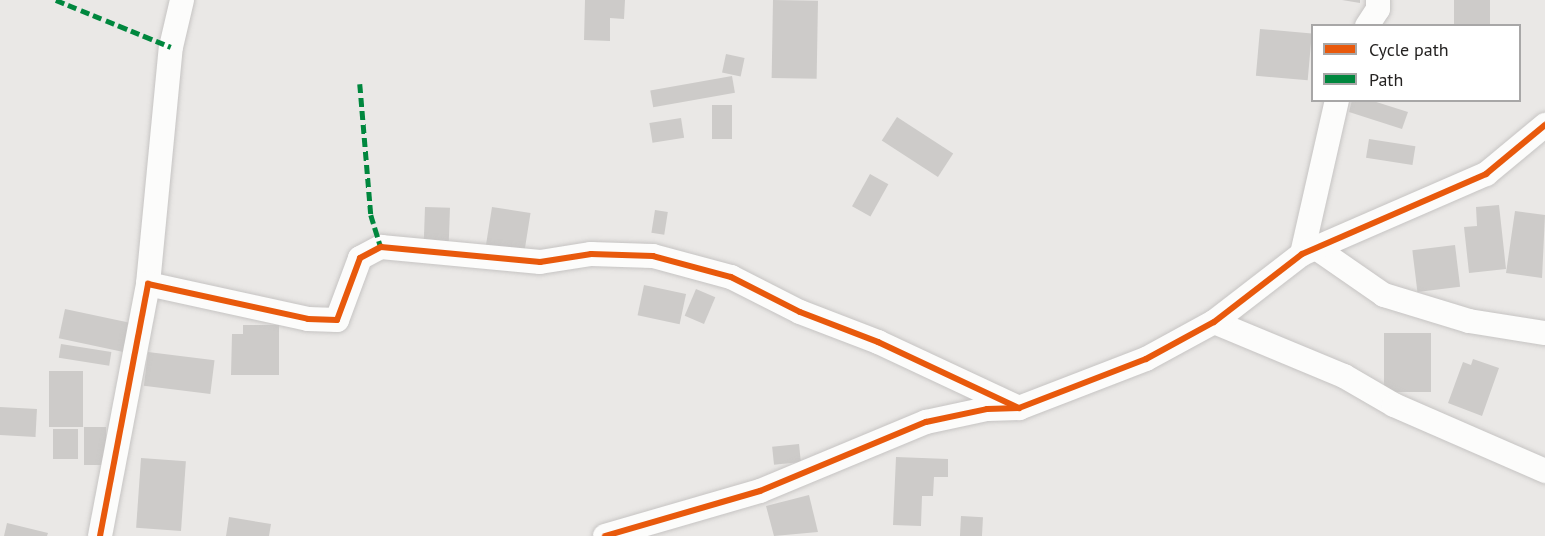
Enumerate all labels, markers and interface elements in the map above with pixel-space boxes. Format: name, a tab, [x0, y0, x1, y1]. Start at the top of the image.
legend	[1311, 24, 1521, 102]
text: Cycle path	[1369, 38, 1449, 61]
text: Path	[1369, 68, 1403, 91]

